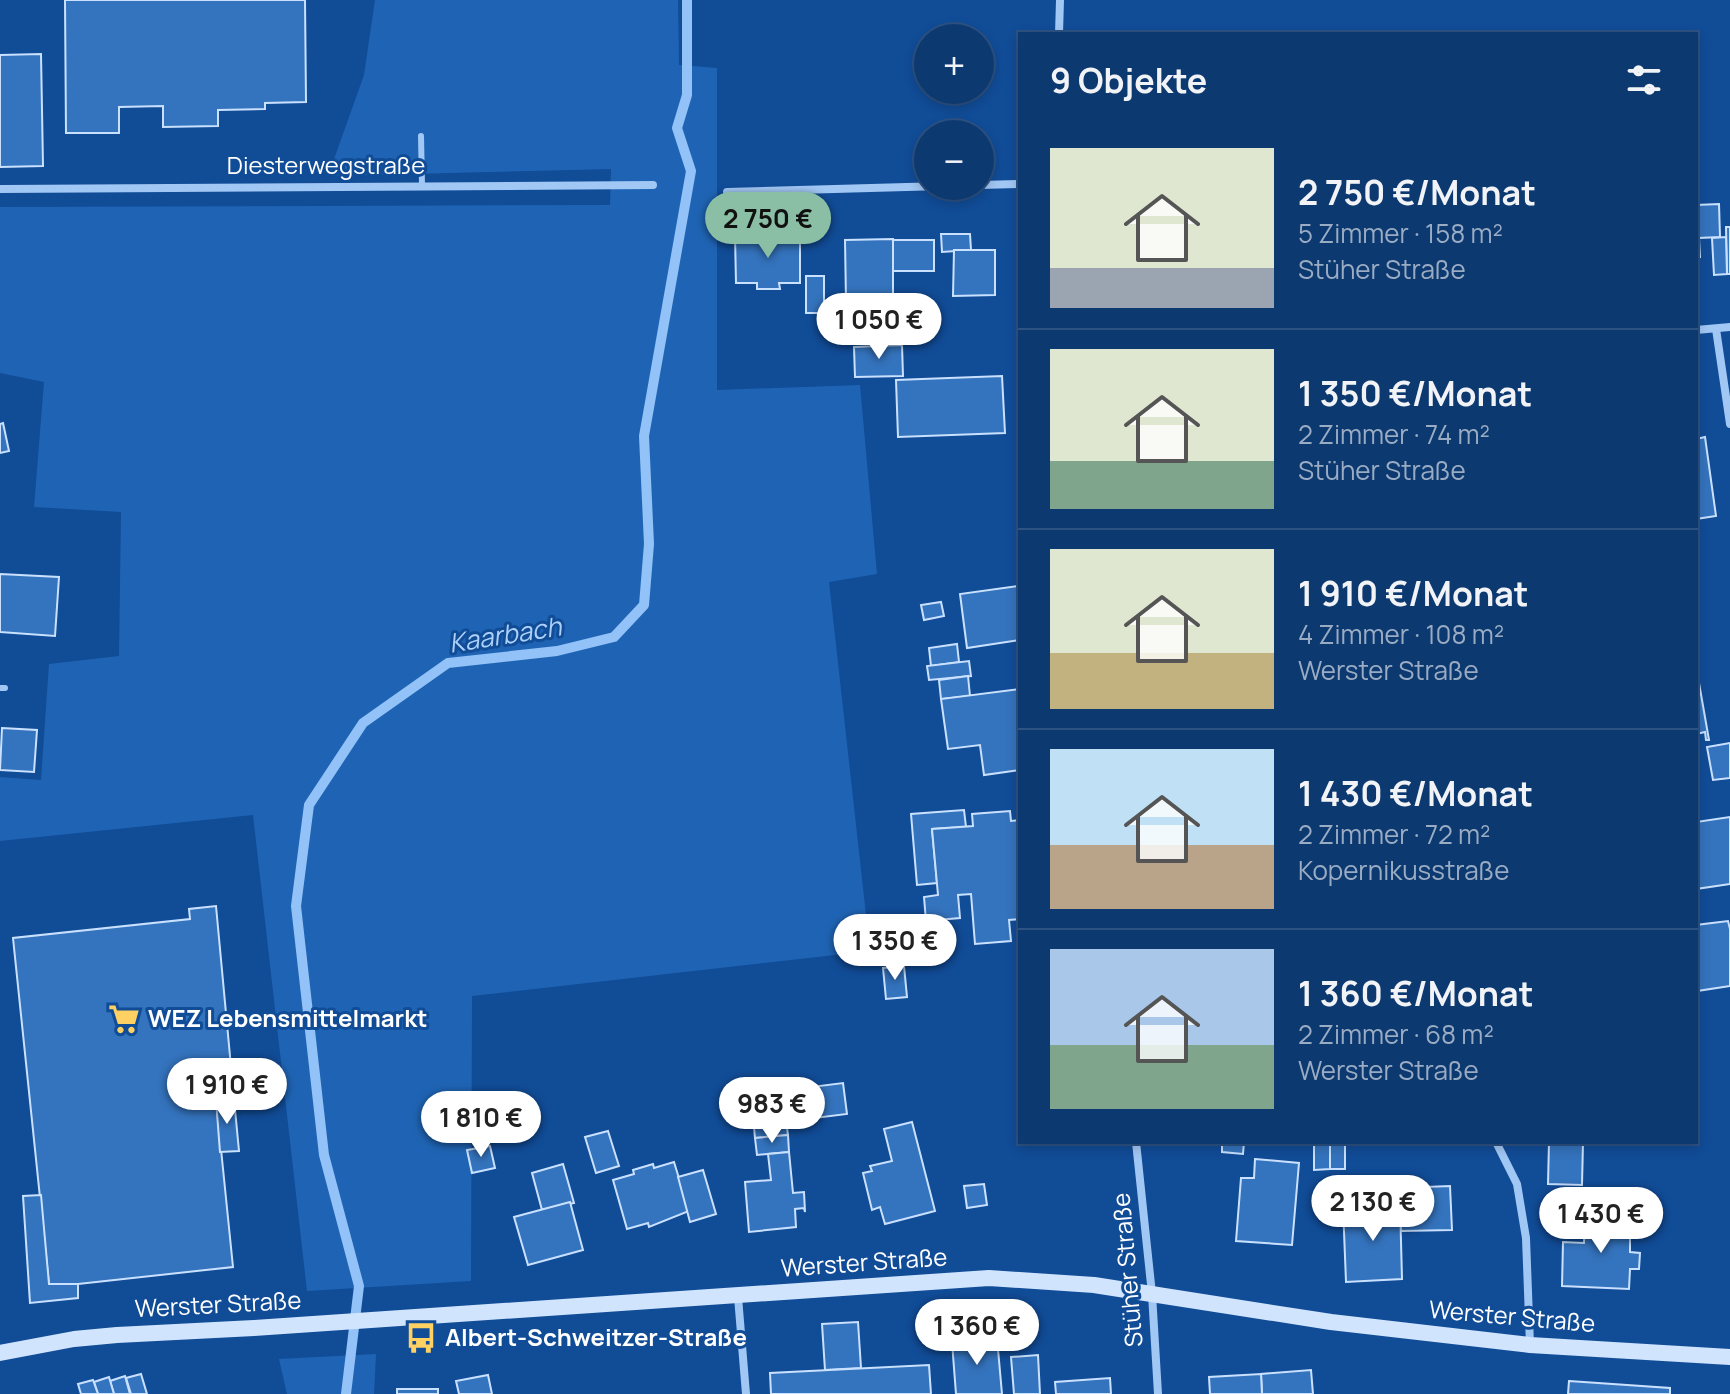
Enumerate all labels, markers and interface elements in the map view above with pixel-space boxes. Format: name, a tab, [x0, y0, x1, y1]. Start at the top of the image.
map controls	[914, 24, 994, 200]
button: +	[914, 24, 994, 104]
text: 9 Objekte	[1050, 57, 1207, 103]
icon: filters	[1622, 58, 1666, 102]
button: −	[914, 120, 994, 200]
street label: Diesterwegstraße	[227, 148, 425, 181]
text: 2 750 €/Monat	[1298, 169, 1536, 215]
icon: home	[1114, 180, 1210, 276]
pin: 2 750 €	[694, 192, 842, 260]
text: 2 750 €	[723, 200, 813, 236]
text: 5 Zimmer · 158 m²	[1298, 215, 1503, 251]
text: Stüher Straße	[1298, 251, 1466, 287]
pin: 1 050 €	[805, 293, 953, 361]
text: 1 050 €	[835, 301, 924, 337]
text: 1 350 €/Monat	[1298, 370, 1532, 416]
icon: home	[1114, 381, 1210, 477]
text: 2 Zimmer · 74 m²	[1298, 416, 1490, 452]
text: Stüher Straße	[1298, 452, 1466, 488]
text: 1 910 €/Monat	[1298, 570, 1528, 616]
icon: home	[1114, 581, 1210, 677]
water label: Kaarbach	[446, 607, 565, 661]
text: 4 Zimmer · 108 m²	[1298, 616, 1504, 652]
text: Werster Straße	[1298, 652, 1479, 688]
text: 1 430 €/Monat	[1298, 770, 1533, 816]
icon: home	[1114, 781, 1210, 877]
text: 2 Zimmer · 72 m²	[1298, 816, 1490, 852]
text: Kopernikusstraße	[1298, 852, 1509, 888]
pin: 1 350 €	[821, 914, 969, 982]
text: 1 350 €	[852, 922, 939, 958]
text: 1 360 €/Monat	[1298, 970, 1533, 1016]
icon: home	[1114, 981, 1210, 1077]
place label: WEZ Lebensmittelmarkt	[148, 1001, 427, 1034]
supermarket icon: WEZ Lebensmittelmarkt	[107, 1002, 141, 1036]
text: 2 Zimmer · 68 m²	[1298, 1016, 1494, 1052]
text: Werster Straße	[1298, 1052, 1479, 1088]
pin: 1 910 €	[153, 1058, 301, 1126]
text: 1 910 €	[185, 1066, 269, 1102]
pin: 983 €	[716, 1077, 828, 1145]
text: 983 €	[737, 1085, 807, 1121]
pin: 1 810 €	[407, 1091, 555, 1159]
text: 1 810 €	[439, 1099, 523, 1135]
pin: 2 130 €	[1299, 1175, 1447, 1243]
text: 2 130 €	[1329, 1183, 1417, 1219]
pin: 1 430 €	[1527, 1187, 1675, 1255]
street label: Stüher Straße	[1103, 1192, 1150, 1349]
text: 1 430 €	[1557, 1195, 1645, 1231]
street label: Werster Straße	[780, 1239, 948, 1284]
street label: Werster Straße	[134, 1283, 302, 1324]
street label: Werster Straße	[1428, 1292, 1597, 1339]
pin: 1 360 €	[903, 1299, 1051, 1367]
text: 1 360 €	[933, 1307, 1021, 1343]
place label: Albert-Schweitzer-Straße	[445, 1320, 747, 1353]
bus stop icon: Albert-Schweitzer-Straße	[404, 1321, 438, 1355]

